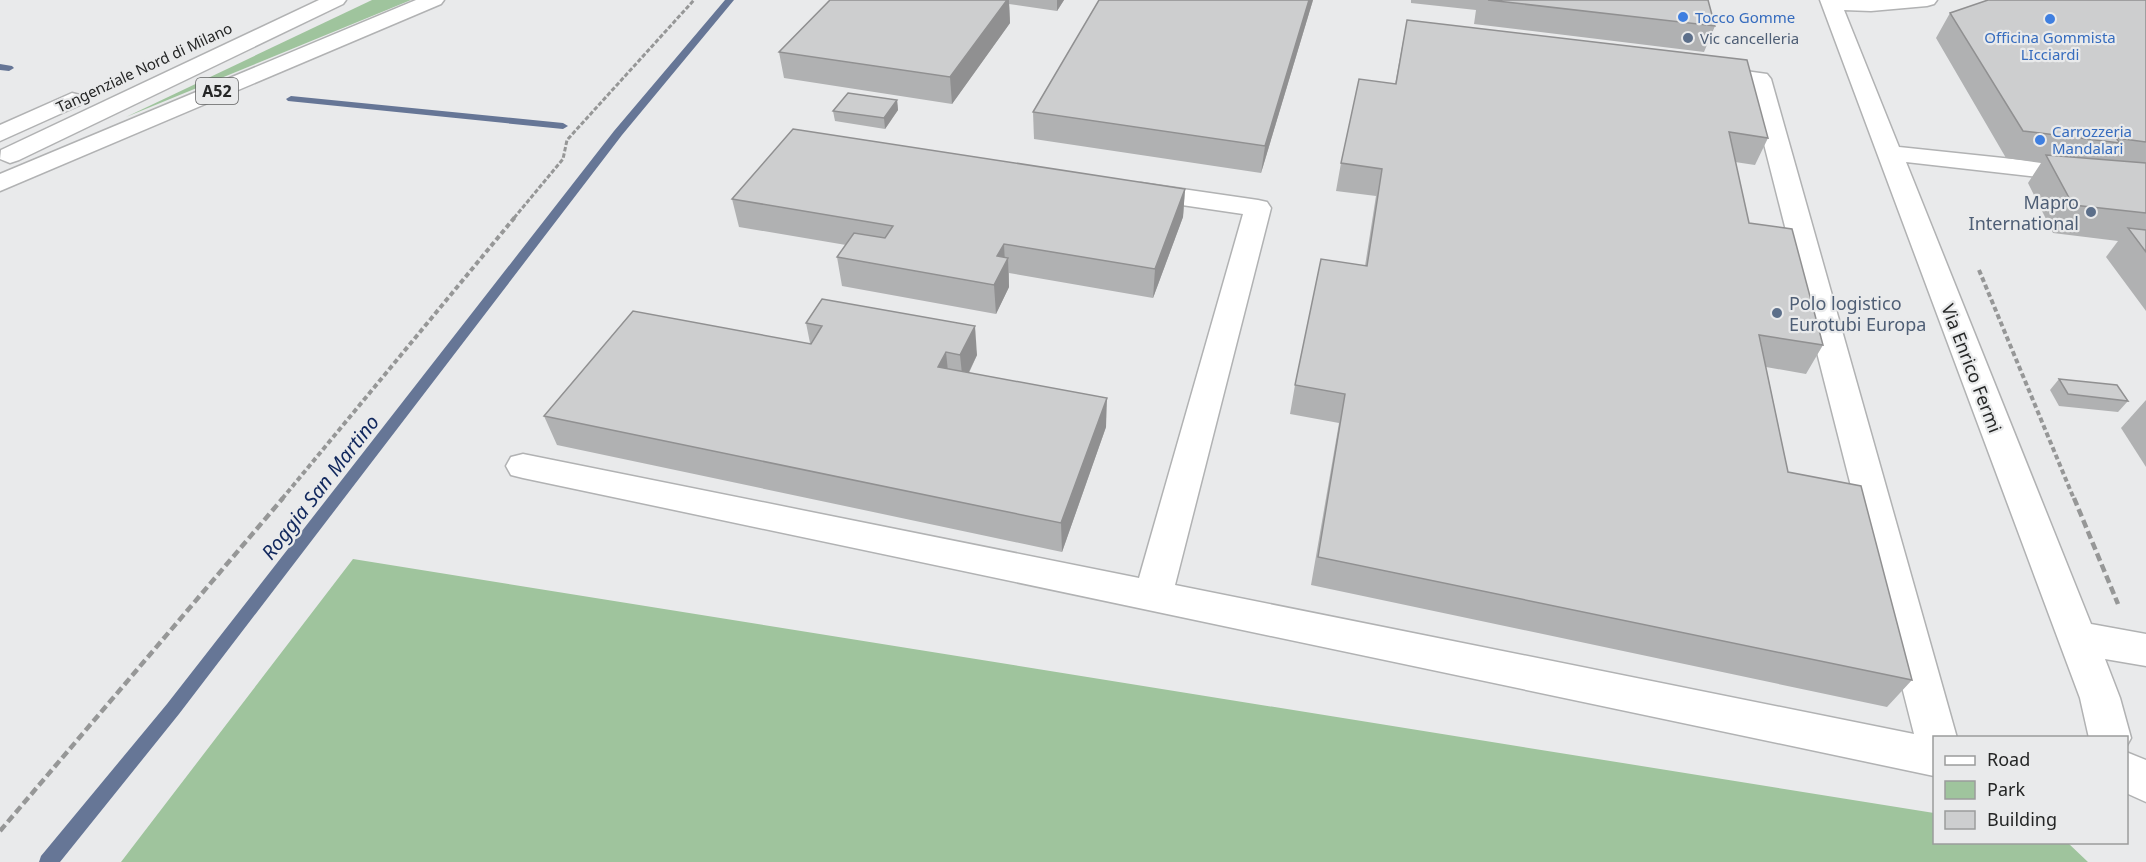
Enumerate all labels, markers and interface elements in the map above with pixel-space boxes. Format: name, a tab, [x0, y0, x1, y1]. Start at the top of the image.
place label: Tocco Gomme	[1695, 7, 1795, 27]
marker: Tocco Gomme	[1676, 10, 1690, 24]
marker: Officina Gommista LIcciardi	[2043, 12, 2057, 26]
street label: Tangenziale Nord di Milano	[53, 17, 235, 117]
place label: Officina Gommista LIcciardi	[1984, 27, 2116, 64]
place label: Vic cancelleria	[1700, 28, 1799, 48]
marker: Vic cancelleria	[1681, 31, 1695, 45]
road number: A52	[196, 78, 238, 104]
place label: Carrozzeria Mandalari	[2052, 121, 2132, 158]
marker: Carrozzeria Mandalari	[2033, 133, 2047, 147]
place label: Mapro International	[1969, 190, 2079, 235]
marker: Mapro International	[2084, 205, 2098, 219]
place label: Polo logistico Eurotubi Europa	[1789, 291, 1926, 336]
street label: Via Enrico Fermi	[1936, 300, 2008, 436]
marker: Polo logistico Eurotubi Europa	[1770, 306, 1784, 320]
water label: Roggia San Martino	[255, 409, 385, 565]
legend	[1933, 736, 2128, 844]
text: Road	[1987, 747, 2030, 771]
text: Park	[1987, 777, 2025, 801]
text: Building	[1987, 807, 2057, 831]

